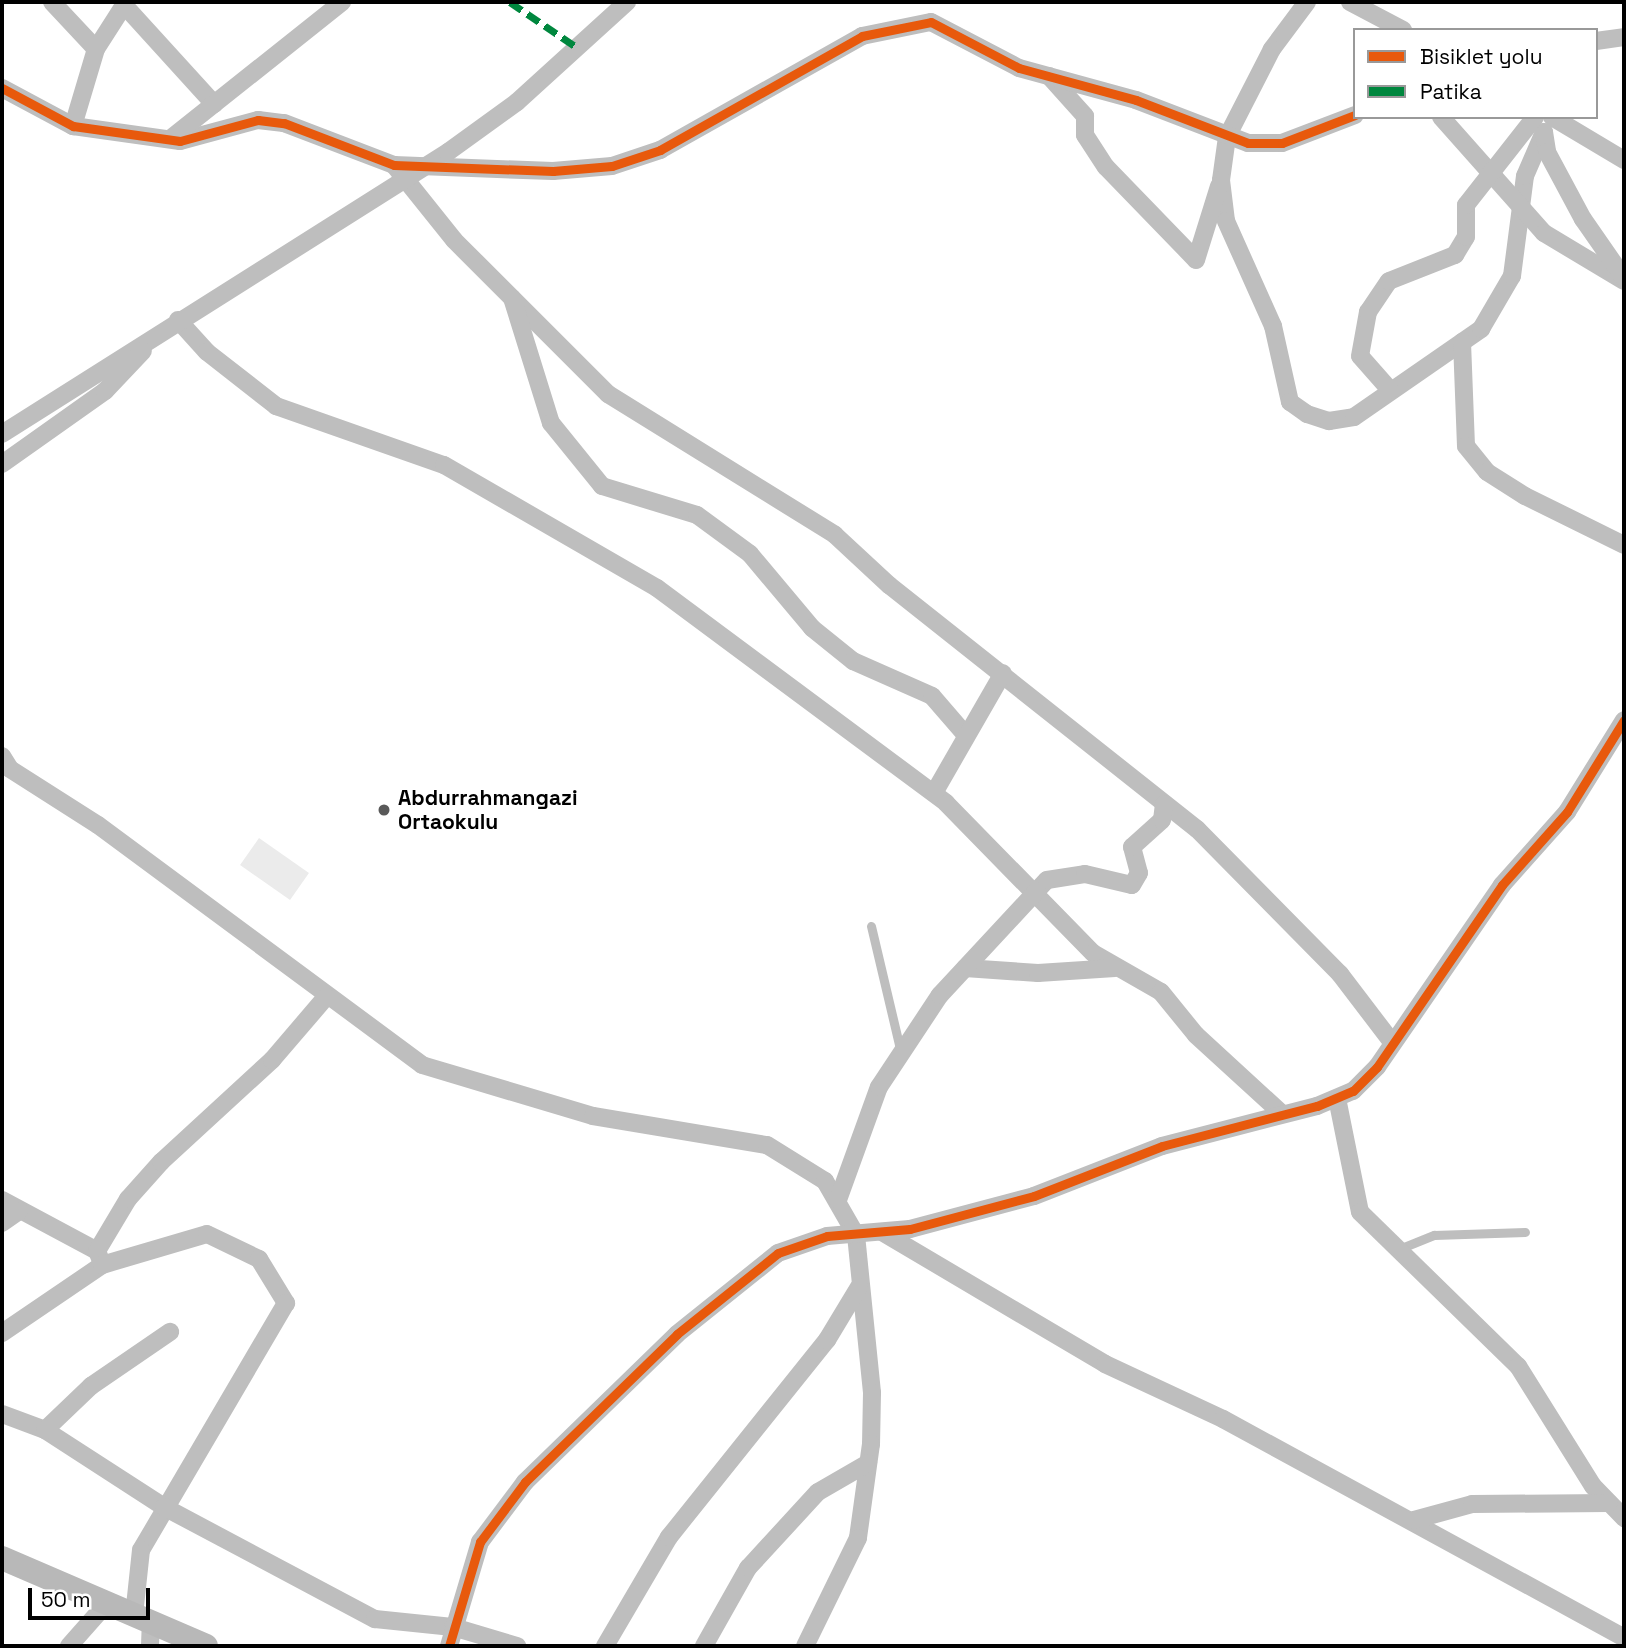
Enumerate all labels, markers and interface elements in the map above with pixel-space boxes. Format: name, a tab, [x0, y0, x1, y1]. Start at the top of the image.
legend	[1353, 28, 1598, 119]
text: Bisiklet yolu	[1420, 43, 1543, 70]
text: Patika	[1420, 78, 1482, 105]
place label: Abdurrahmangazi Ortaokulu	[398, 785, 578, 835]
marker: Abdurrahmangazi Ortaokulu	[376, 802, 392, 818]
scale bar	[32, 1574, 154, 1618]
text: 50 m	[41, 1586, 91, 1613]

